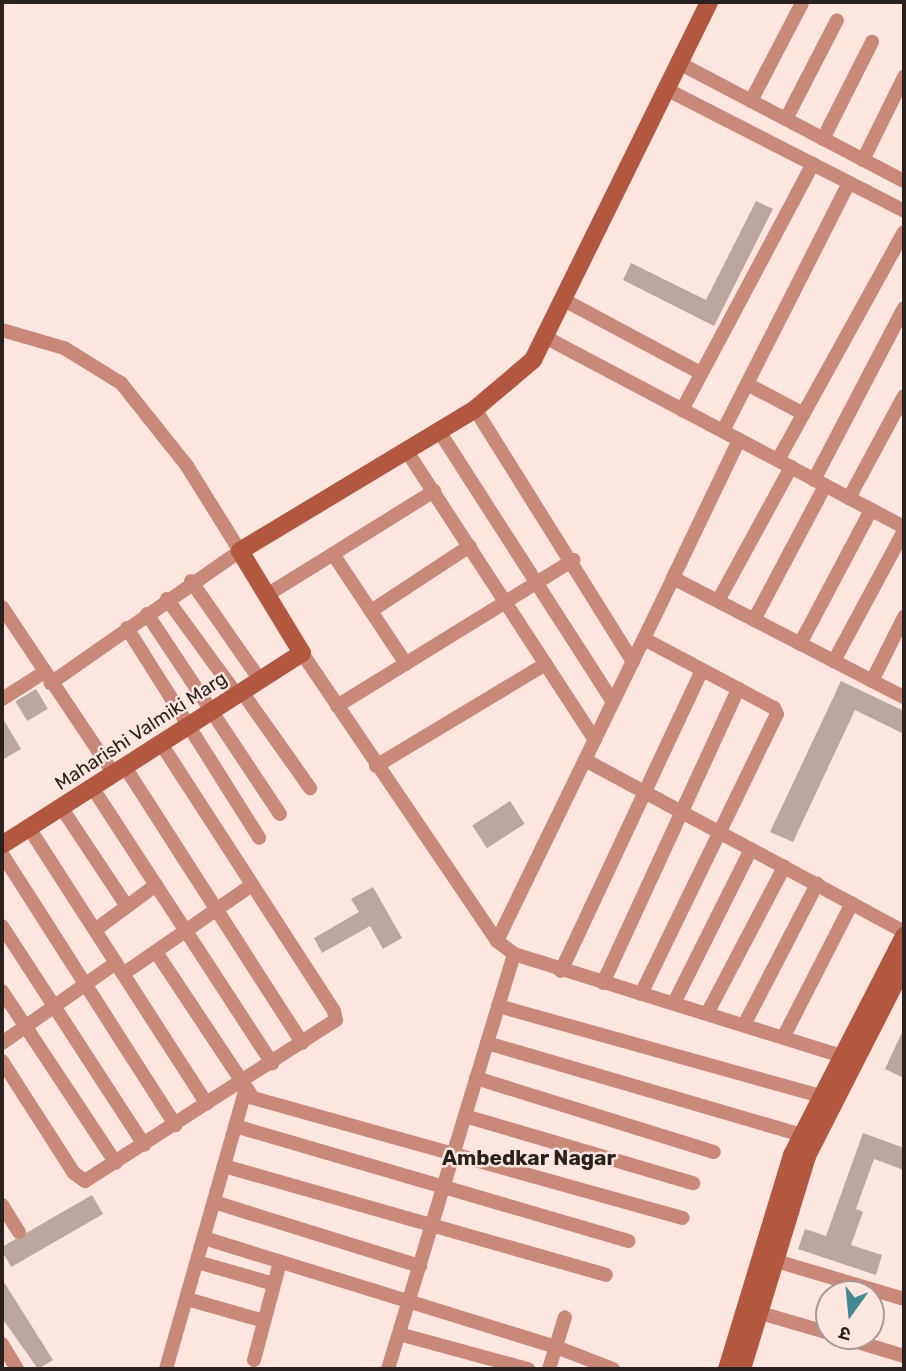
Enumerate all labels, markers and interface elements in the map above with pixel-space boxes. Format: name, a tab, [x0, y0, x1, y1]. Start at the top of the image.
street label: Maharishi Valmiki Marg	[51, 667, 231, 795]
district label: Ambedkar Nagar	[442, 1145, 616, 1171]
north arrow	[815, 1280, 885, 1350]
text: उ	[837, 1321, 853, 1346]

